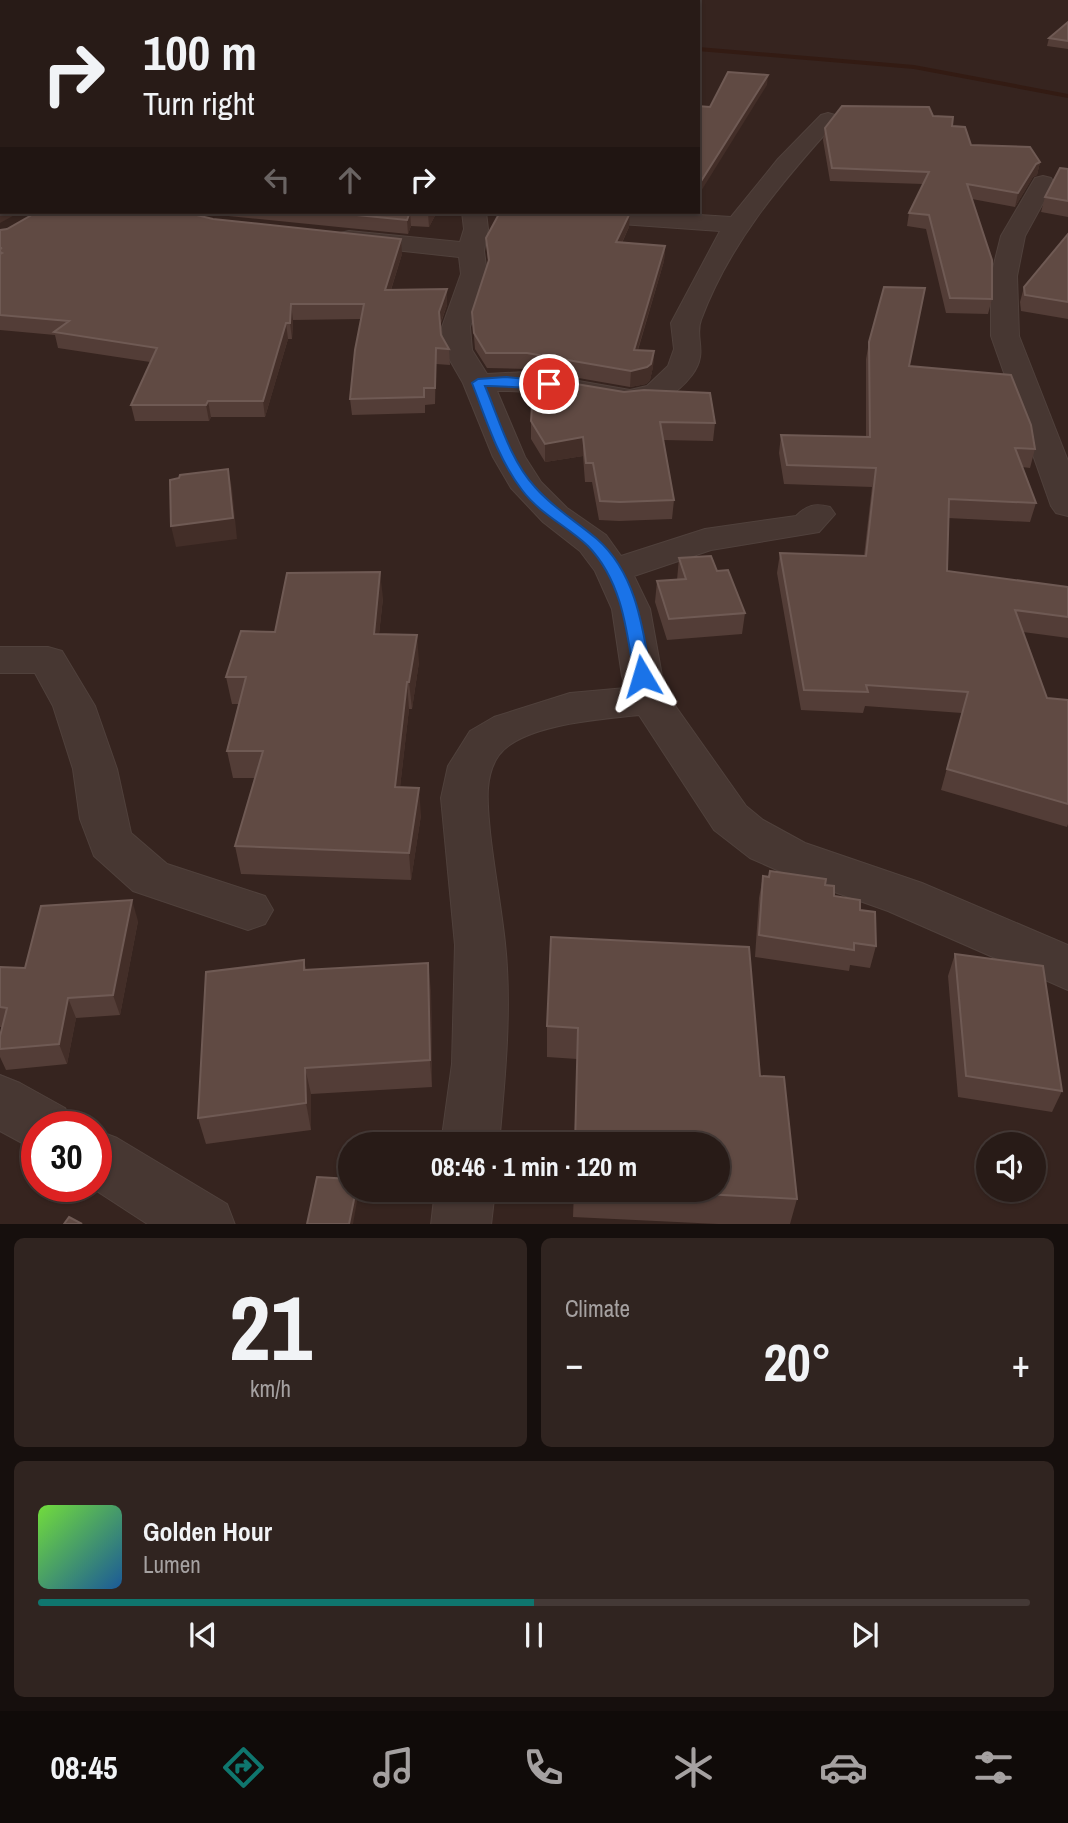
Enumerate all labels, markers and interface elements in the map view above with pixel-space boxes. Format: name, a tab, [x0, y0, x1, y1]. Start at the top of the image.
text: 100 m	[143, 19, 257, 85]
icon: right	[28, 28, 119, 119]
text: Turn right	[143, 82, 255, 125]
icon: left	[258, 161, 296, 199]
icon: ahead	[331, 161, 369, 199]
icon: right	[404, 161, 442, 199]
pin	[519, 354, 579, 414]
icon: arrive	[530, 365, 568, 403]
position arrow	[605, 639, 679, 713]
speed limit sign: 30	[21, 1111, 112, 1202]
map controls	[976, 1132, 1046, 1202]
button: sound	[976, 1132, 1046, 1202]
text: 08:46 · 1 min · 120 m	[431, 1149, 637, 1184]
text: 21	[229, 1266, 312, 1388]
text: Climate	[565, 1293, 630, 1324]
text: 20°	[763, 1327, 832, 1397]
text: −	[565, 1338, 583, 1389]
text: +	[1012, 1338, 1030, 1389]
text: km/h	[250, 1373, 291, 1404]
text: Golden Hour	[143, 1514, 272, 1549]
text: Lumen	[143, 1549, 201, 1580]
icon: previous	[184, 1616, 222, 1654]
icon: pause	[515, 1616, 553, 1654]
icon: next	[846, 1616, 884, 1654]
icon: directions	[219, 1743, 268, 1792]
icon: music	[369, 1743, 418, 1792]
icon: phone	[519, 1743, 568, 1792]
icon: climate	[669, 1743, 718, 1792]
icon: car	[819, 1743, 868, 1792]
icon: filters	[969, 1743, 1018, 1792]
text: 08:45	[50, 1746, 118, 1789]

